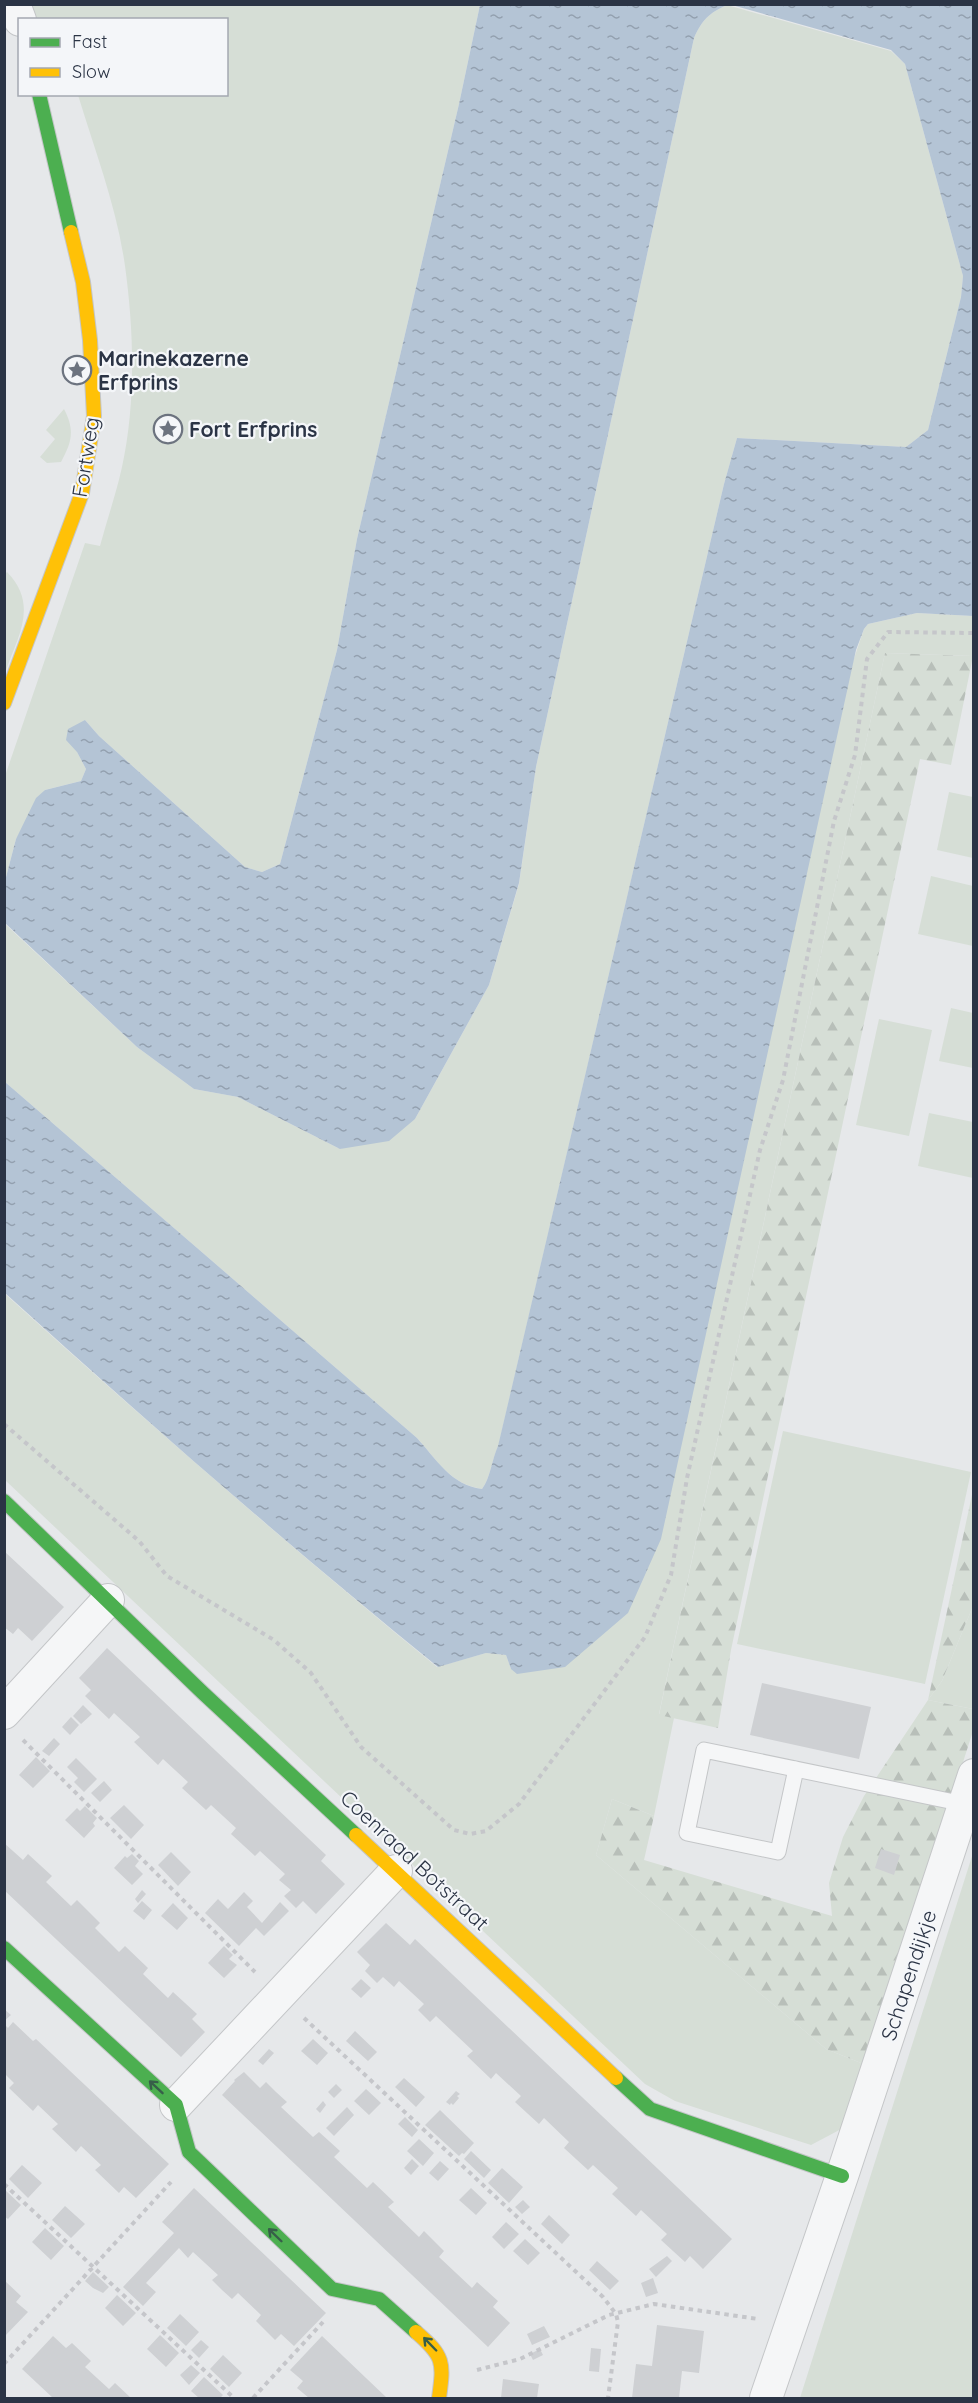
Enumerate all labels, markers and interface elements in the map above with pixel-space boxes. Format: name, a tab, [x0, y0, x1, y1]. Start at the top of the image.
legend	[18, 18, 228, 96]
text: Fast	[72, 30, 107, 53]
text: Slow	[72, 60, 110, 83]
place label: Marinekazerne Erfprins	[98, 345, 249, 395]
place icon: Marinekazerne Erfprins	[61, 354, 93, 386]
place icon: Fort Erfprins	[152, 413, 184, 445]
street label: Fortweg	[66, 415, 104, 499]
place label: Fort Erfprins	[189, 416, 317, 442]
street label: Coenraad Botstraat	[335, 1784, 495, 1936]
street label: Schapendijkje	[875, 1906, 941, 2044]
one-way arrow	[149, 2080, 164, 2094]
one-way arrow	[268, 2227, 283, 2242]
one-way arrow	[423, 2337, 437, 2352]

